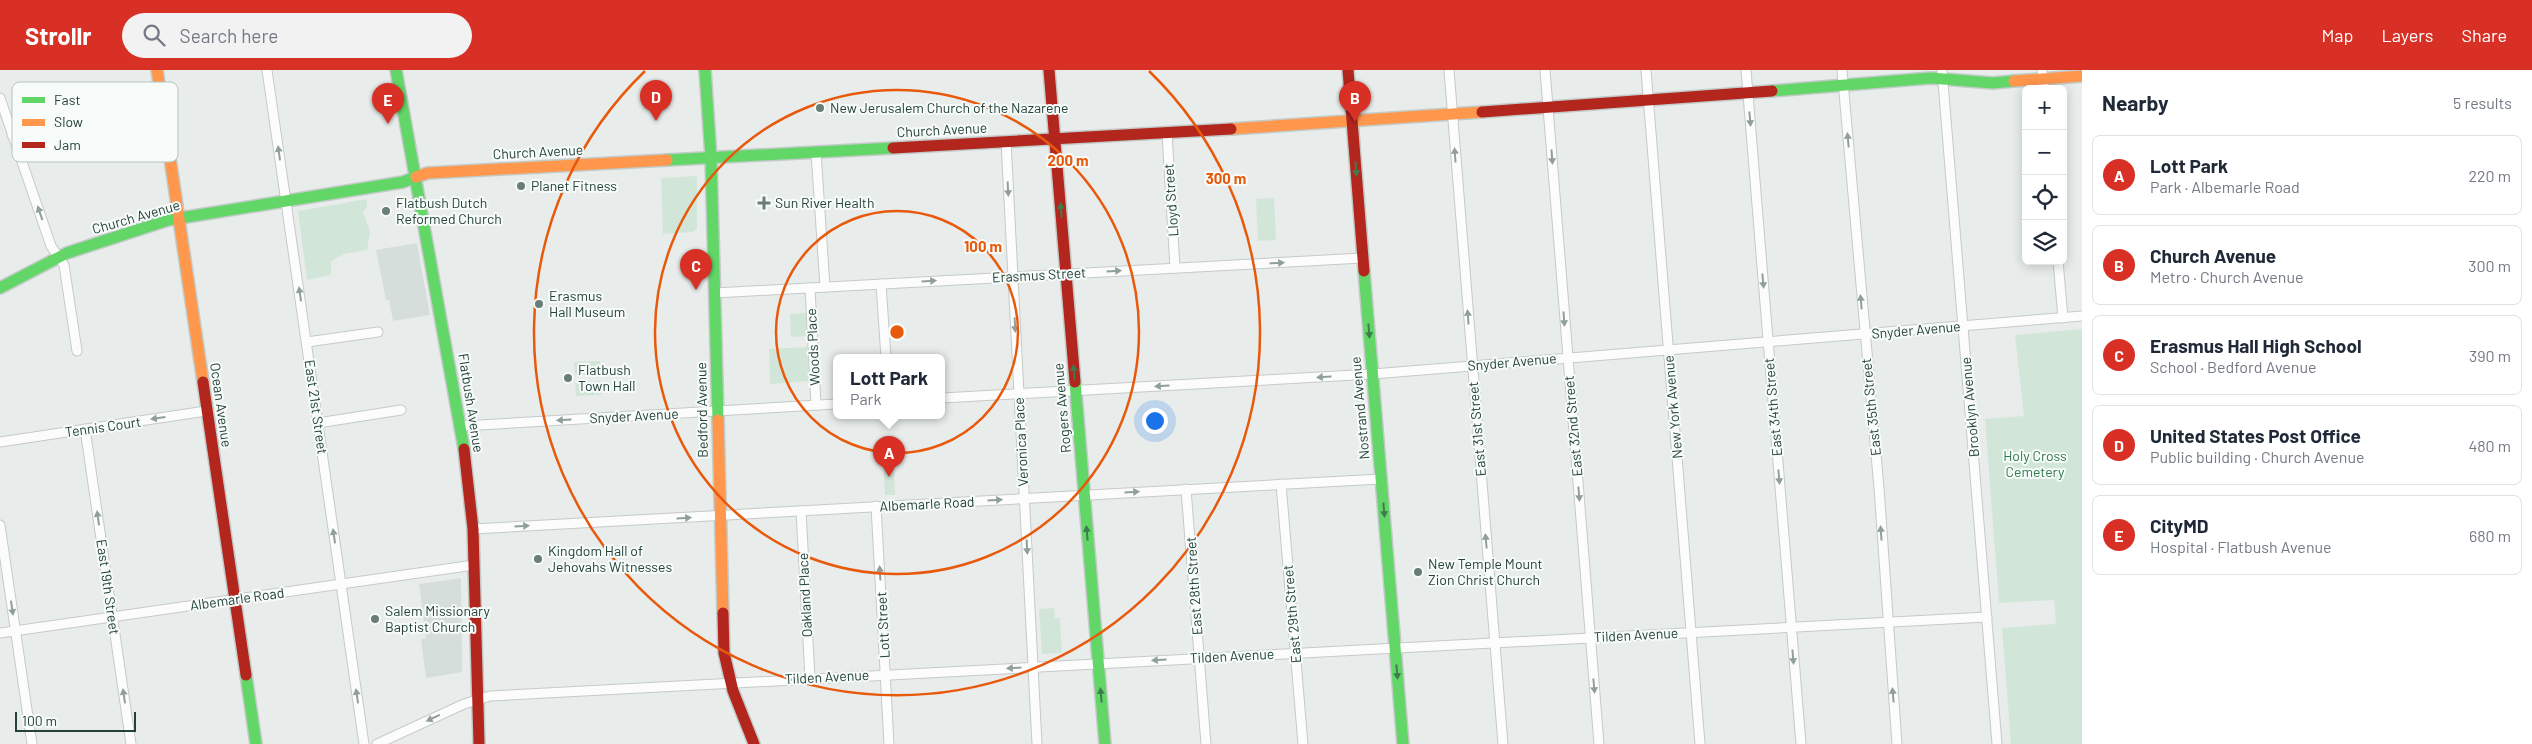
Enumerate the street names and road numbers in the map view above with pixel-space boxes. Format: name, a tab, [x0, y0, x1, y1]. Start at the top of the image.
street label: Church Avenue	[896, 119, 988, 140]
street label: Church Avenue	[492, 141, 584, 162]
street label: Lloyd Street	[1159, 163, 1182, 237]
street label: Church Avenue	[90, 196, 182, 237]
street label: Erasmus Street	[991, 264, 1086, 285]
street label: Woods Place	[802, 308, 823, 386]
street label: Snyder Avenue	[1871, 317, 1961, 342]
street label: Snyder Avenue	[1467, 349, 1557, 374]
street label: Flatbush Avenue	[455, 352, 488, 454]
street label: New York Avenue	[1660, 355, 1685, 459]
street label: Nostrand Avenue	[1347, 356, 1372, 460]
street label: Brooklyn Avenue	[1957, 356, 1982, 458]
street label: East 34th Street	[1760, 357, 1785, 457]
street label: East 35th Street	[1857, 357, 1884, 457]
street label: East 21st Street	[301, 359, 332, 455]
street label: Ocean Avenue	[207, 361, 236, 448]
street label: Bedford Avenue	[692, 362, 711, 458]
street label: Rogers Avenue	[1049, 362, 1074, 454]
street label: East 32nd Street	[1560, 375, 1585, 477]
street label: East 31st Street	[1464, 381, 1489, 477]
street label: Veronica Place	[1010, 397, 1031, 487]
street label: Snyder Avenue	[589, 405, 679, 426]
street label: Tennis Court	[64, 413, 142, 440]
street label: Albemarle Road	[879, 493, 975, 514]
street label: East 28th Street	[1182, 536, 1205, 636]
street label: East 19th Street	[93, 538, 124, 636]
street label: Oakland Place	[794, 552, 815, 638]
street label: East 29th Street	[1279, 564, 1304, 664]
street label: Albemarle Road	[189, 583, 285, 614]
street label: Lott Street	[872, 591, 893, 659]
street label: Tilden Avenue	[1593, 624, 1679, 645]
street label: Tilden Avenue	[1189, 645, 1275, 666]
street label: Tilden Avenue	[784, 666, 870, 687]

